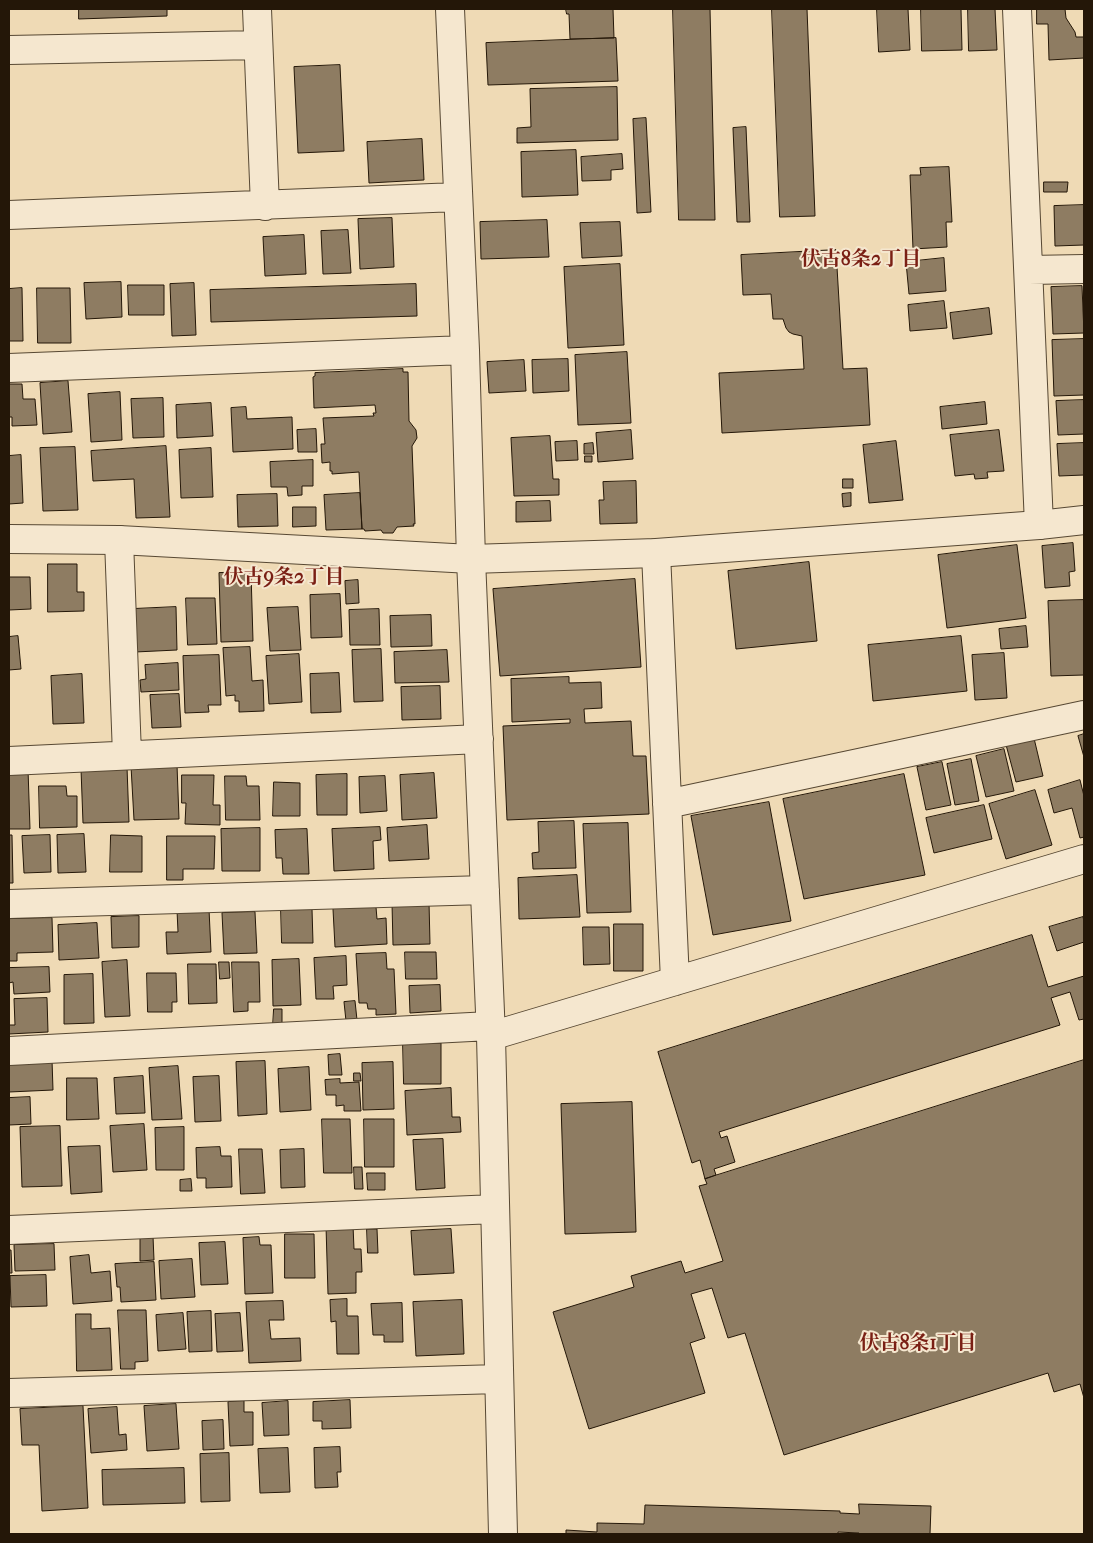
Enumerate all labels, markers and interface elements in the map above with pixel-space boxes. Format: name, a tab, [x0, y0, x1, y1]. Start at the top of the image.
district label: 伏古8条2丁目	[801, 248, 921, 272]
district label: 伏古9条2丁目	[224, 566, 344, 590]
district label: 伏古8条1丁目	[859, 1332, 977, 1356]

